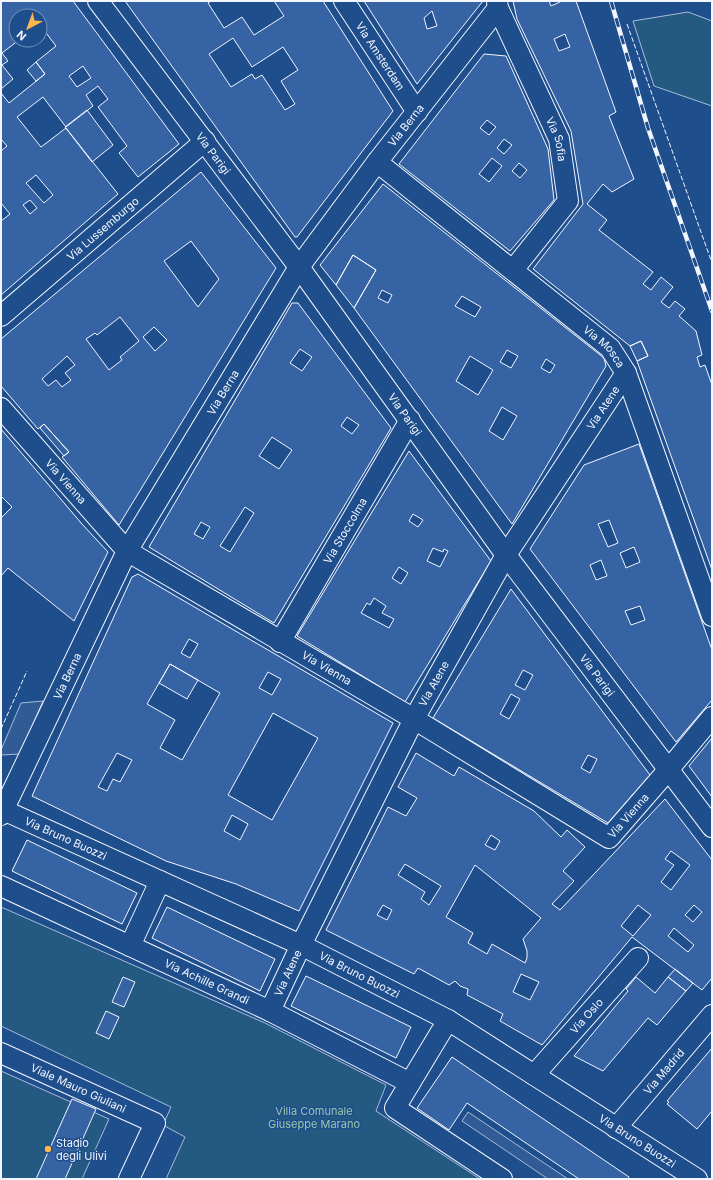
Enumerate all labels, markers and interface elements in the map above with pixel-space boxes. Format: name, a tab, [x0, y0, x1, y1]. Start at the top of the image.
north arrow	[8, 8, 48, 48]
street label: Via Amsterdam	[353, 19, 408, 93]
text: N	[14, 28, 29, 44]
street label: Via Berna	[385, 101, 427, 149]
street label: Via Sofia	[543, 115, 569, 162]
street label: Via Parigi	[193, 130, 234, 177]
street label: Via Lussemburgo	[64, 194, 142, 264]
street label: Via Mosca	[580, 322, 628, 370]
street label: Via Berna	[204, 367, 242, 417]
street label: Via Atene	[584, 383, 623, 432]
street label: Via Parigi	[385, 390, 425, 439]
street label: Via Vienna	[42, 456, 89, 507]
street label: Via Stoccolma	[320, 495, 370, 566]
street label: Via Vienna	[299, 648, 354, 688]
street label: Via Berna	[50, 650, 84, 702]
street label: Via Parigi	[577, 651, 618, 699]
street label: Via Atene	[415, 659, 452, 709]
street label: Via Vienna	[605, 790, 652, 841]
street label: Via Bruno Buozzi	[22, 814, 109, 863]
street label: Via Atene	[271, 947, 305, 998]
street label: Via Bruno Buozzi	[317, 948, 402, 1001]
street label: Via Achille Grandi	[162, 956, 252, 1007]
street label: Via Oslo	[567, 995, 606, 1037]
street label: Via Madrid	[640, 1046, 687, 1098]
street label: Viale Mauro Giuliani	[29, 1060, 128, 1116]
park label: Villa Comunale Giuseppe Marano	[268, 1104, 360, 1131]
street label: Via Bruno Buozzi	[596, 1111, 678, 1171]
place label: Stadio degli Ulivi	[56, 1136, 107, 1163]
marker: Stadio degli Ulivi	[43, 1144, 53, 1154]

